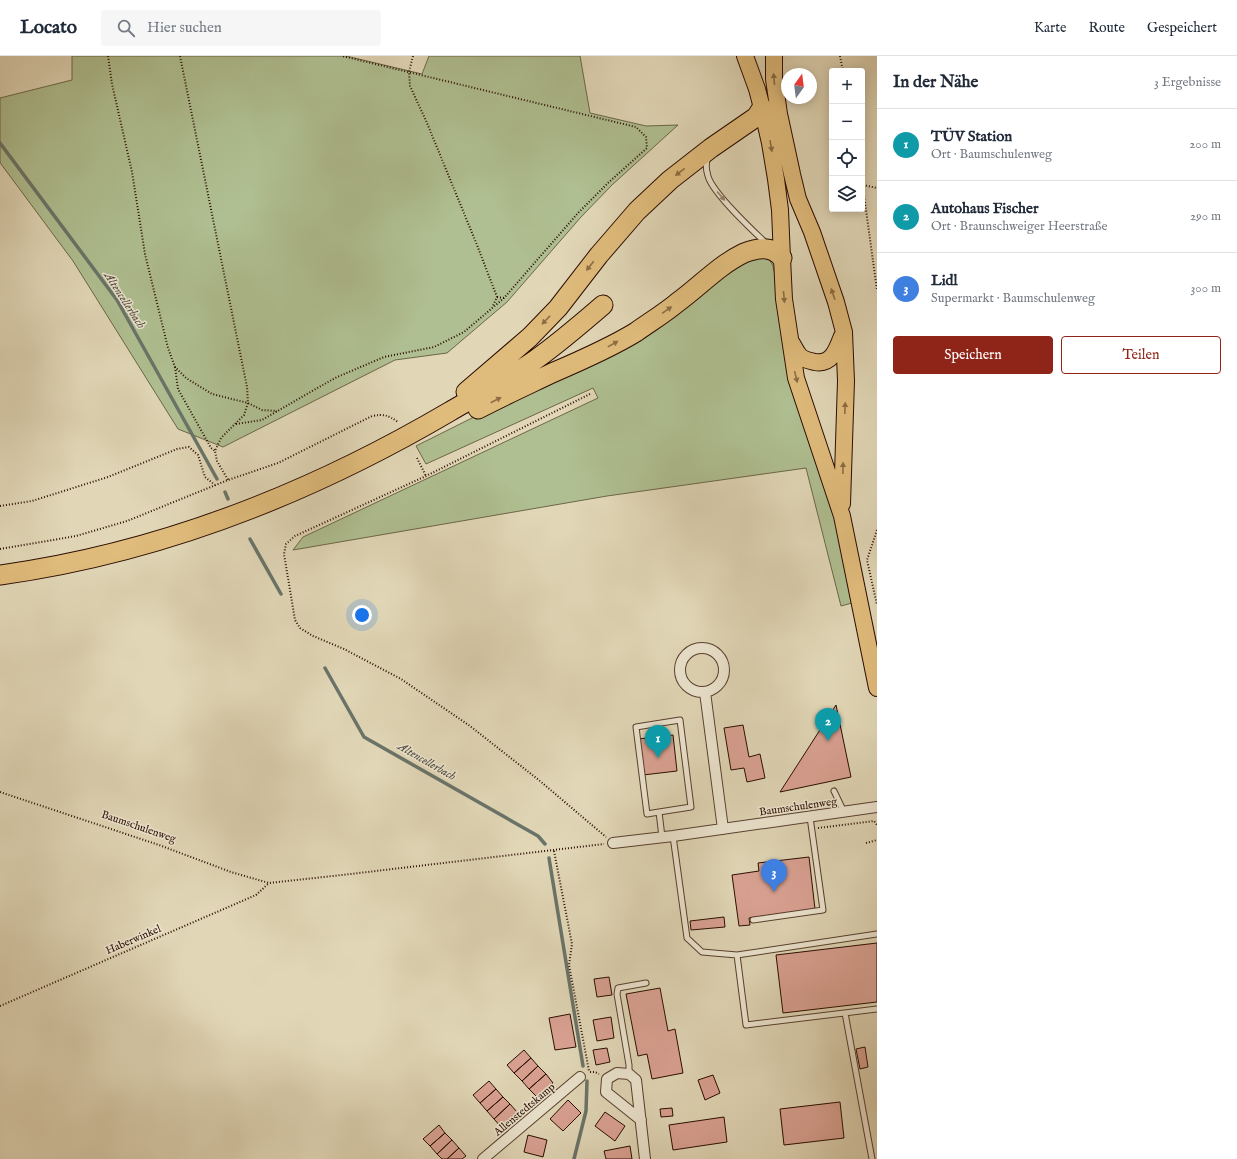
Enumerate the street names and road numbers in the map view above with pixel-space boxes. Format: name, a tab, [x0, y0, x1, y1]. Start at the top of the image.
street label: Baumschulenweg	[758, 794, 839, 819]
street label: Baumschulenweg	[99, 808, 179, 847]
street label: Haberwinkel	[103, 922, 163, 958]
street label: Allenstedtskamp	[490, 1080, 558, 1140]

